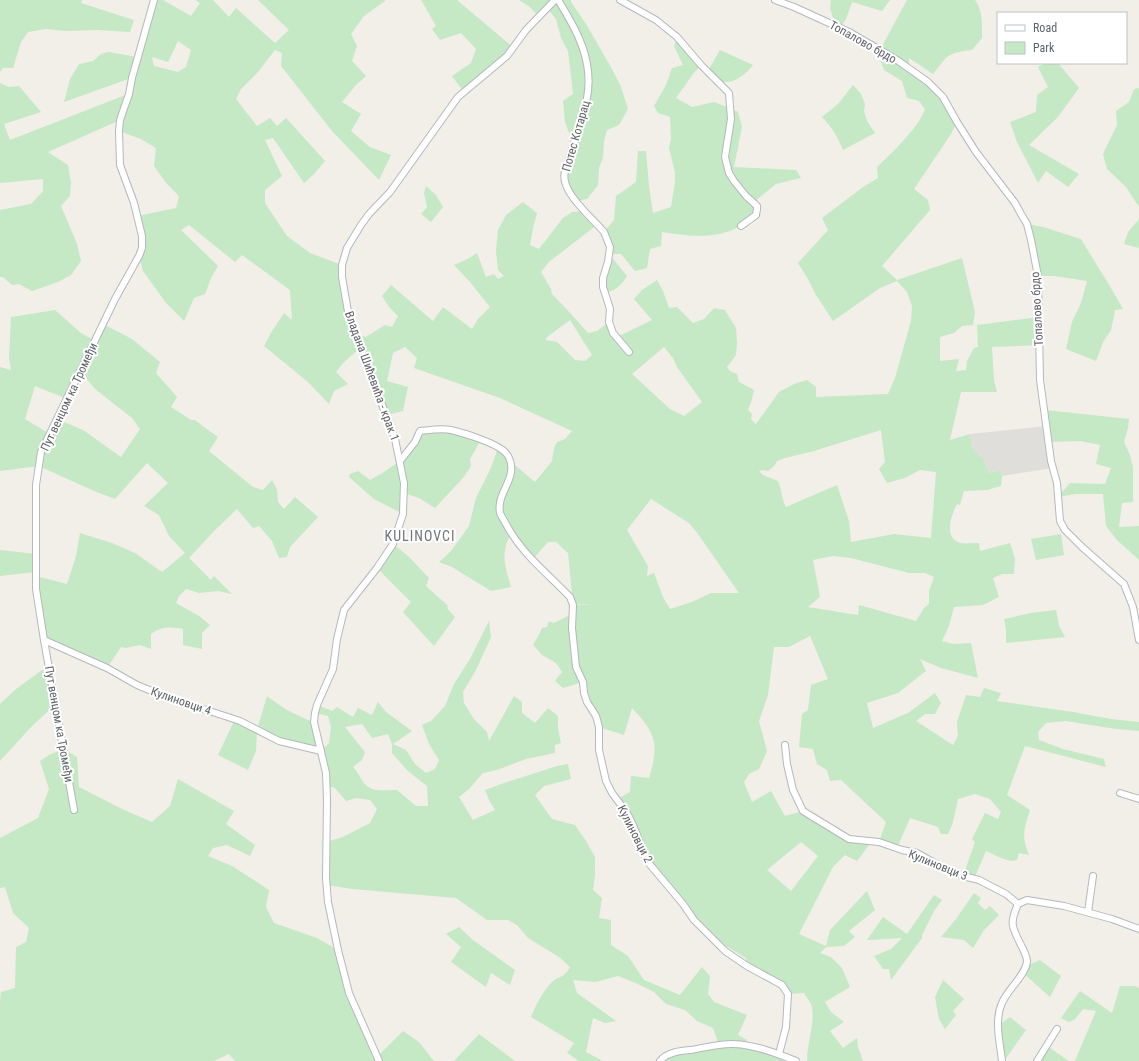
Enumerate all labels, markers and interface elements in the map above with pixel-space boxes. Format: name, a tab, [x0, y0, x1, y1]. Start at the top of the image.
legend	[997, 12, 1127, 64]
street label: Топалово брдо	[827, 18, 899, 66]
text: Road	[1033, 21, 1057, 35]
text: Park	[1033, 41, 1055, 55]
street label: Потес Котарац	[559, 99, 593, 173]
street label: Топалово брдо	[1028, 271, 1046, 347]
street label: Владана Шићевића - крак 1	[342, 309, 402, 443]
street label: Пут венцом ка Тромеђи	[38, 341, 100, 453]
district label: KULINOVCI	[385, 528, 455, 544]
street label: Пут венцом ка Тромеђи	[42, 665, 76, 783]
street label: Кулиновци 4	[149, 684, 213, 718]
street label: Кулиновци 2	[615, 803, 656, 865]
street label: Кулиновци 3	[906, 847, 970, 883]

